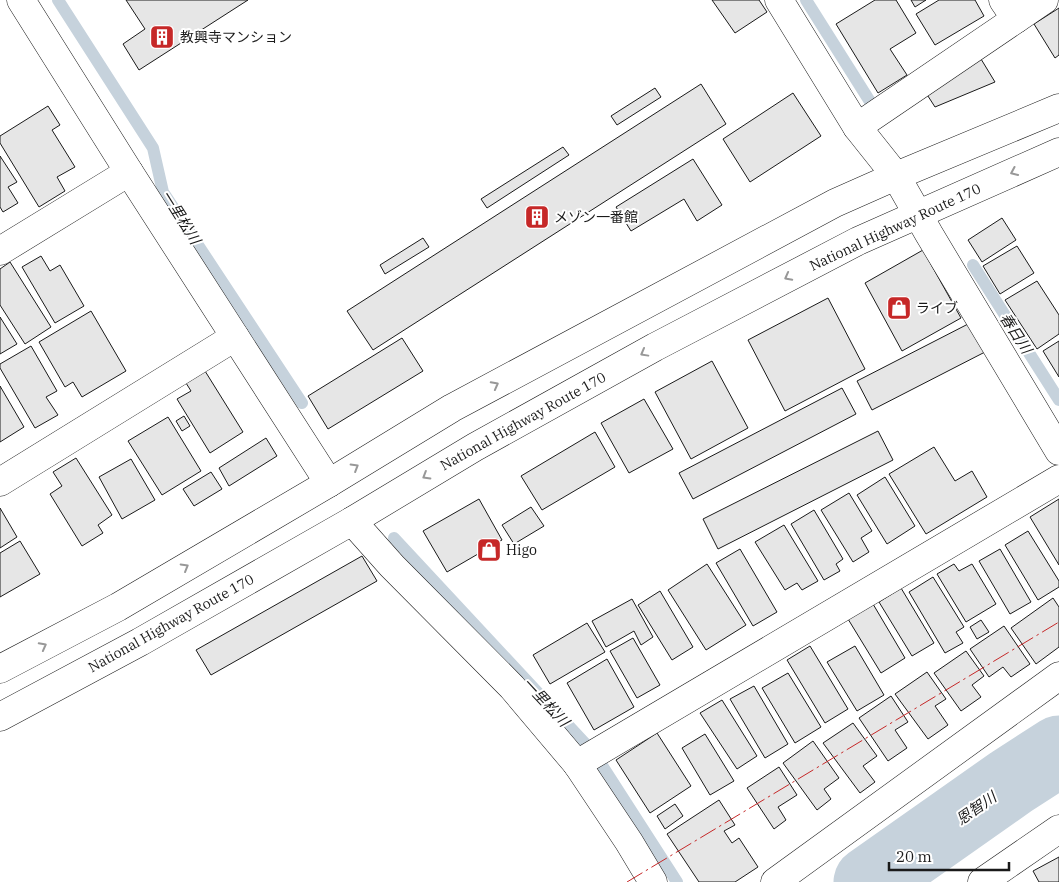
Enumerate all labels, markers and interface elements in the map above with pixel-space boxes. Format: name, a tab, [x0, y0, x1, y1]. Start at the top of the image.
building icon: 教興寺マンション	[149, 24, 175, 50]
place label: 教興寺マンション	[180, 28, 292, 46]
one-way arrow	[1010, 165, 1019, 176]
street label: National Highway Route 170	[806, 179, 984, 275]
water label: 一里松川	[157, 187, 206, 249]
building icon: メゾン一番館	[524, 204, 550, 230]
place label: メゾン一番館	[554, 208, 638, 226]
one-way arrow	[784, 271, 793, 281]
shop icon: ライブ	[886, 295, 912, 321]
place label: ライブ	[916, 299, 958, 317]
water label: 春日川	[996, 309, 1037, 359]
one-way arrow	[640, 347, 649, 357]
street label: National Highway Route 170	[437, 368, 609, 474]
one-way arrow	[490, 381, 499, 391]
one-way arrow	[350, 463, 359, 473]
one-way arrow	[423, 469, 432, 479]
shop icon: Higo	[476, 537, 502, 563]
place label: Higo	[506, 541, 537, 559]
one-way arrow	[180, 564, 189, 574]
street label: National Highway Route 170	[85, 570, 257, 676]
one-way arrow	[38, 642, 47, 652]
water label: 一里松川	[519, 674, 575, 732]
water label: 恩智川	[952, 786, 1002, 829]
scale bar	[889, 840, 1009, 872]
text: 20 m	[896, 847, 932, 866]

